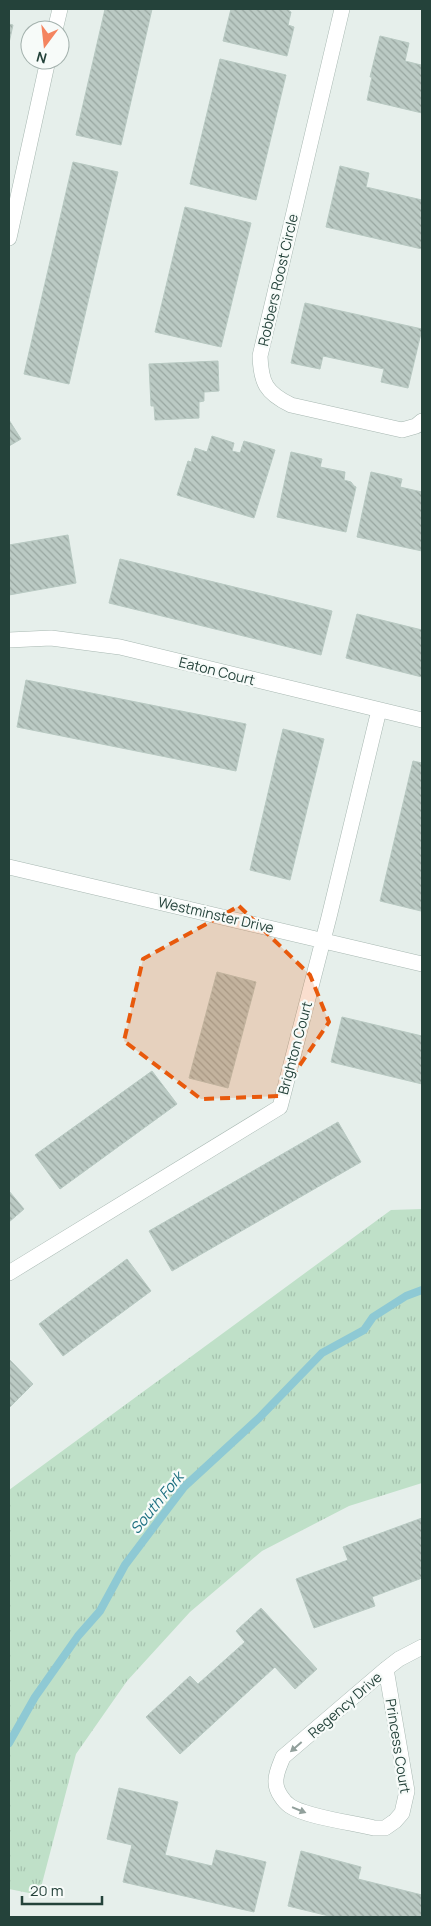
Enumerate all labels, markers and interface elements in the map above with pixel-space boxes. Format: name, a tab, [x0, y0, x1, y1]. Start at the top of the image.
north arrow	[20, 20, 70, 70]
text: N	[34, 48, 49, 69]
street label: Robbers Roost Circle	[253, 212, 302, 348]
street label: Eaton Court	[177, 652, 258, 689]
street label: Westminster Drive	[156, 892, 276, 937]
street label: Brighton Court	[273, 999, 316, 1096]
water label: South Fork	[125, 1465, 190, 1538]
street label: Regency Drive	[304, 1667, 386, 1742]
street label: Princess Court	[382, 1697, 415, 1795]
one-way arrow	[289, 1741, 302, 1752]
one-way arrow	[292, 1806, 307, 1814]
scale bar	[22, 1874, 102, 1906]
text: 20 m	[30, 1880, 63, 1901]

